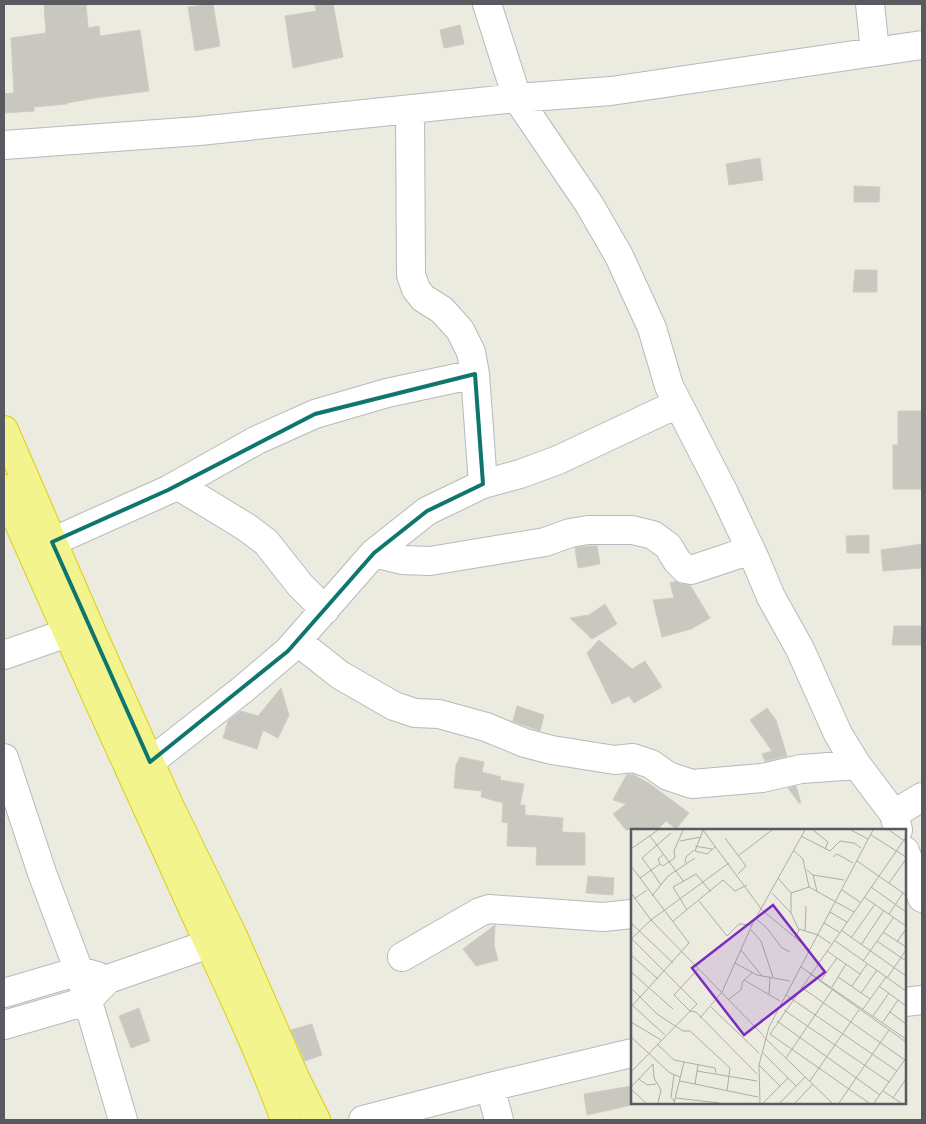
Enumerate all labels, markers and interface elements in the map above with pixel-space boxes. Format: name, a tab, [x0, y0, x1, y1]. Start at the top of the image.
inset map	[631, 829, 906, 1104]

